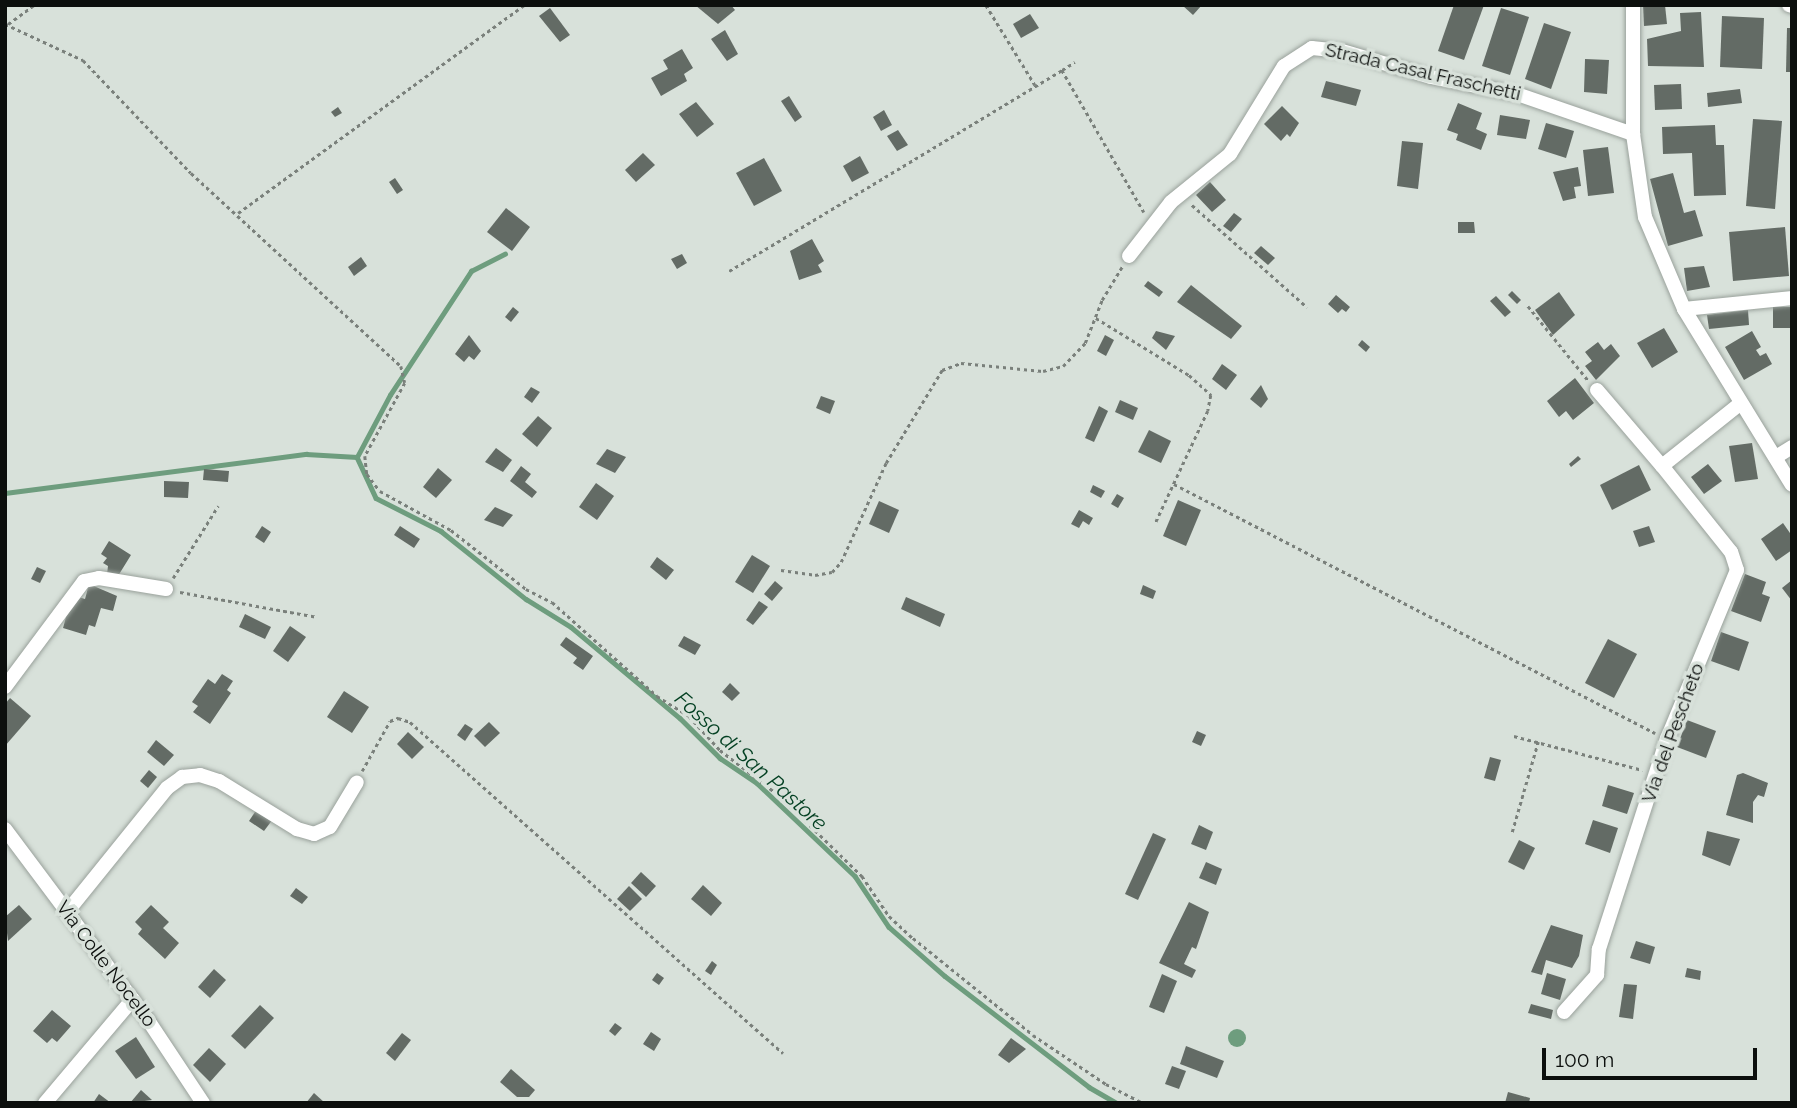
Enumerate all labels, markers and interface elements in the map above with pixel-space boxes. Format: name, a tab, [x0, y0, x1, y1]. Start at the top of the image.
street label: Strada Casal Fraschetti	[1323, 38, 1523, 106]
street label: Via del Pescheto	[1637, 660, 1709, 806]
water label: Fosso di San Pastore	[670, 686, 832, 836]
street label: Via Colle Nocello	[51, 896, 161, 1032]
scale bar	[1545, 1034, 1760, 1078]
text: 100 m	[1555, 1047, 1614, 1072]

